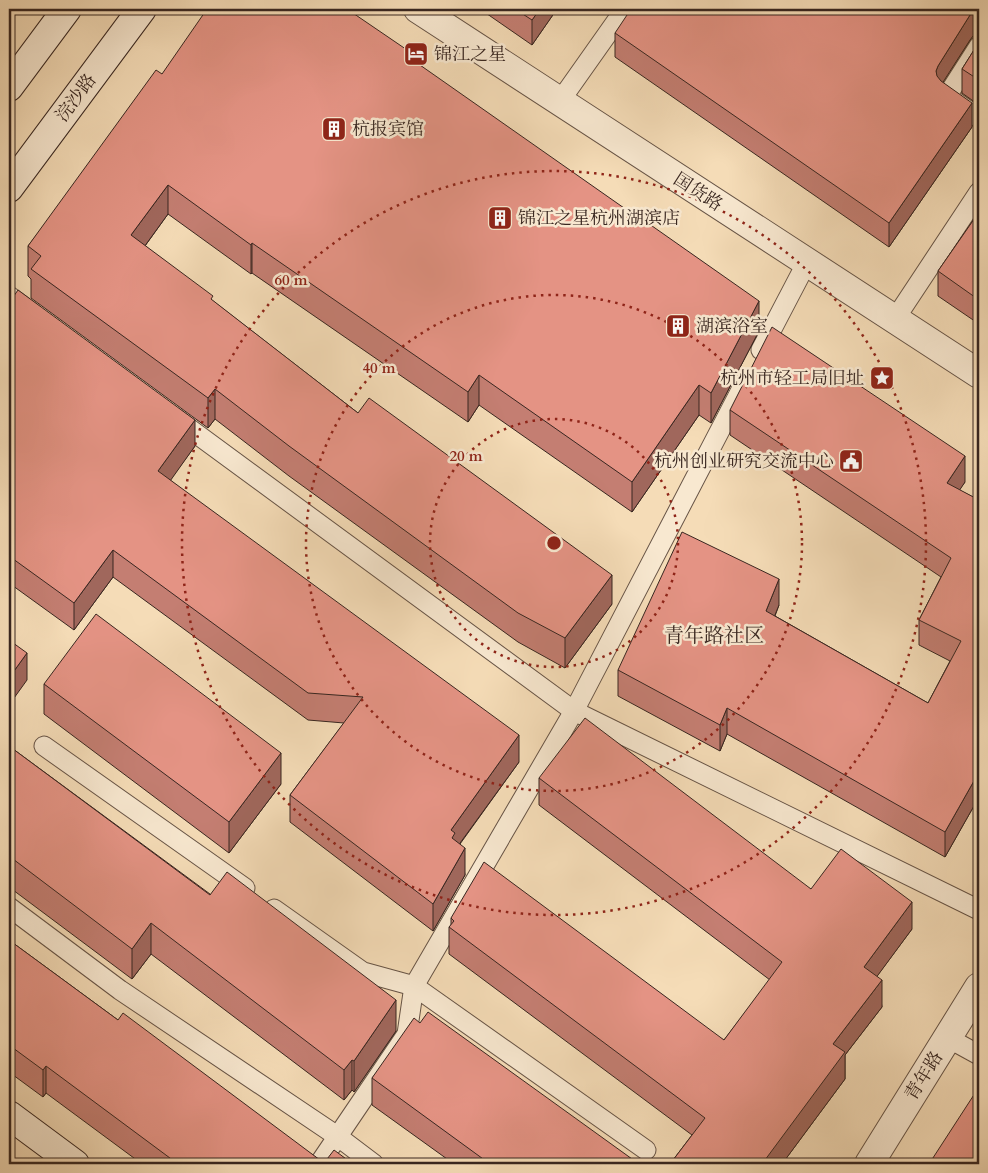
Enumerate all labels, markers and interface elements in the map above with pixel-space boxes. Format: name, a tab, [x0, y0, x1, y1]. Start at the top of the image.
hotel icon: 锦江之星	[403, 41, 429, 67]
place label: 锦江之星	[434, 42, 506, 67]
street label: 浣沙路	[50, 69, 102, 127]
building icon: 杭报宾馆	[321, 116, 347, 142]
place label: 杭报宾馆	[352, 117, 424, 142]
street label: 国货路	[669, 167, 727, 217]
building icon: 锦江之星杭州湖滨店	[487, 205, 513, 231]
place label: 锦江之星杭州湖滨店	[518, 206, 680, 231]
text: 60 m	[274, 270, 308, 290]
building icon: 湖滨浴室	[665, 313, 691, 339]
place label: 湖滨浴室	[696, 314, 768, 339]
text: 40 m	[362, 358, 396, 378]
place icon: 杭州市轻工局旧址	[869, 365, 895, 391]
place label: 杭州市轻工局旧址	[720, 366, 864, 391]
text: 20 m	[449, 446, 483, 466]
public building icon: 杭州创业研究交流中心	[838, 448, 864, 474]
place label: 杭州创业研究交流中心	[654, 449, 834, 474]
centre of rings	[545, 534, 563, 552]
district label: 青年路社区	[664, 622, 764, 649]
street label: 青年路	[899, 1046, 949, 1106]

